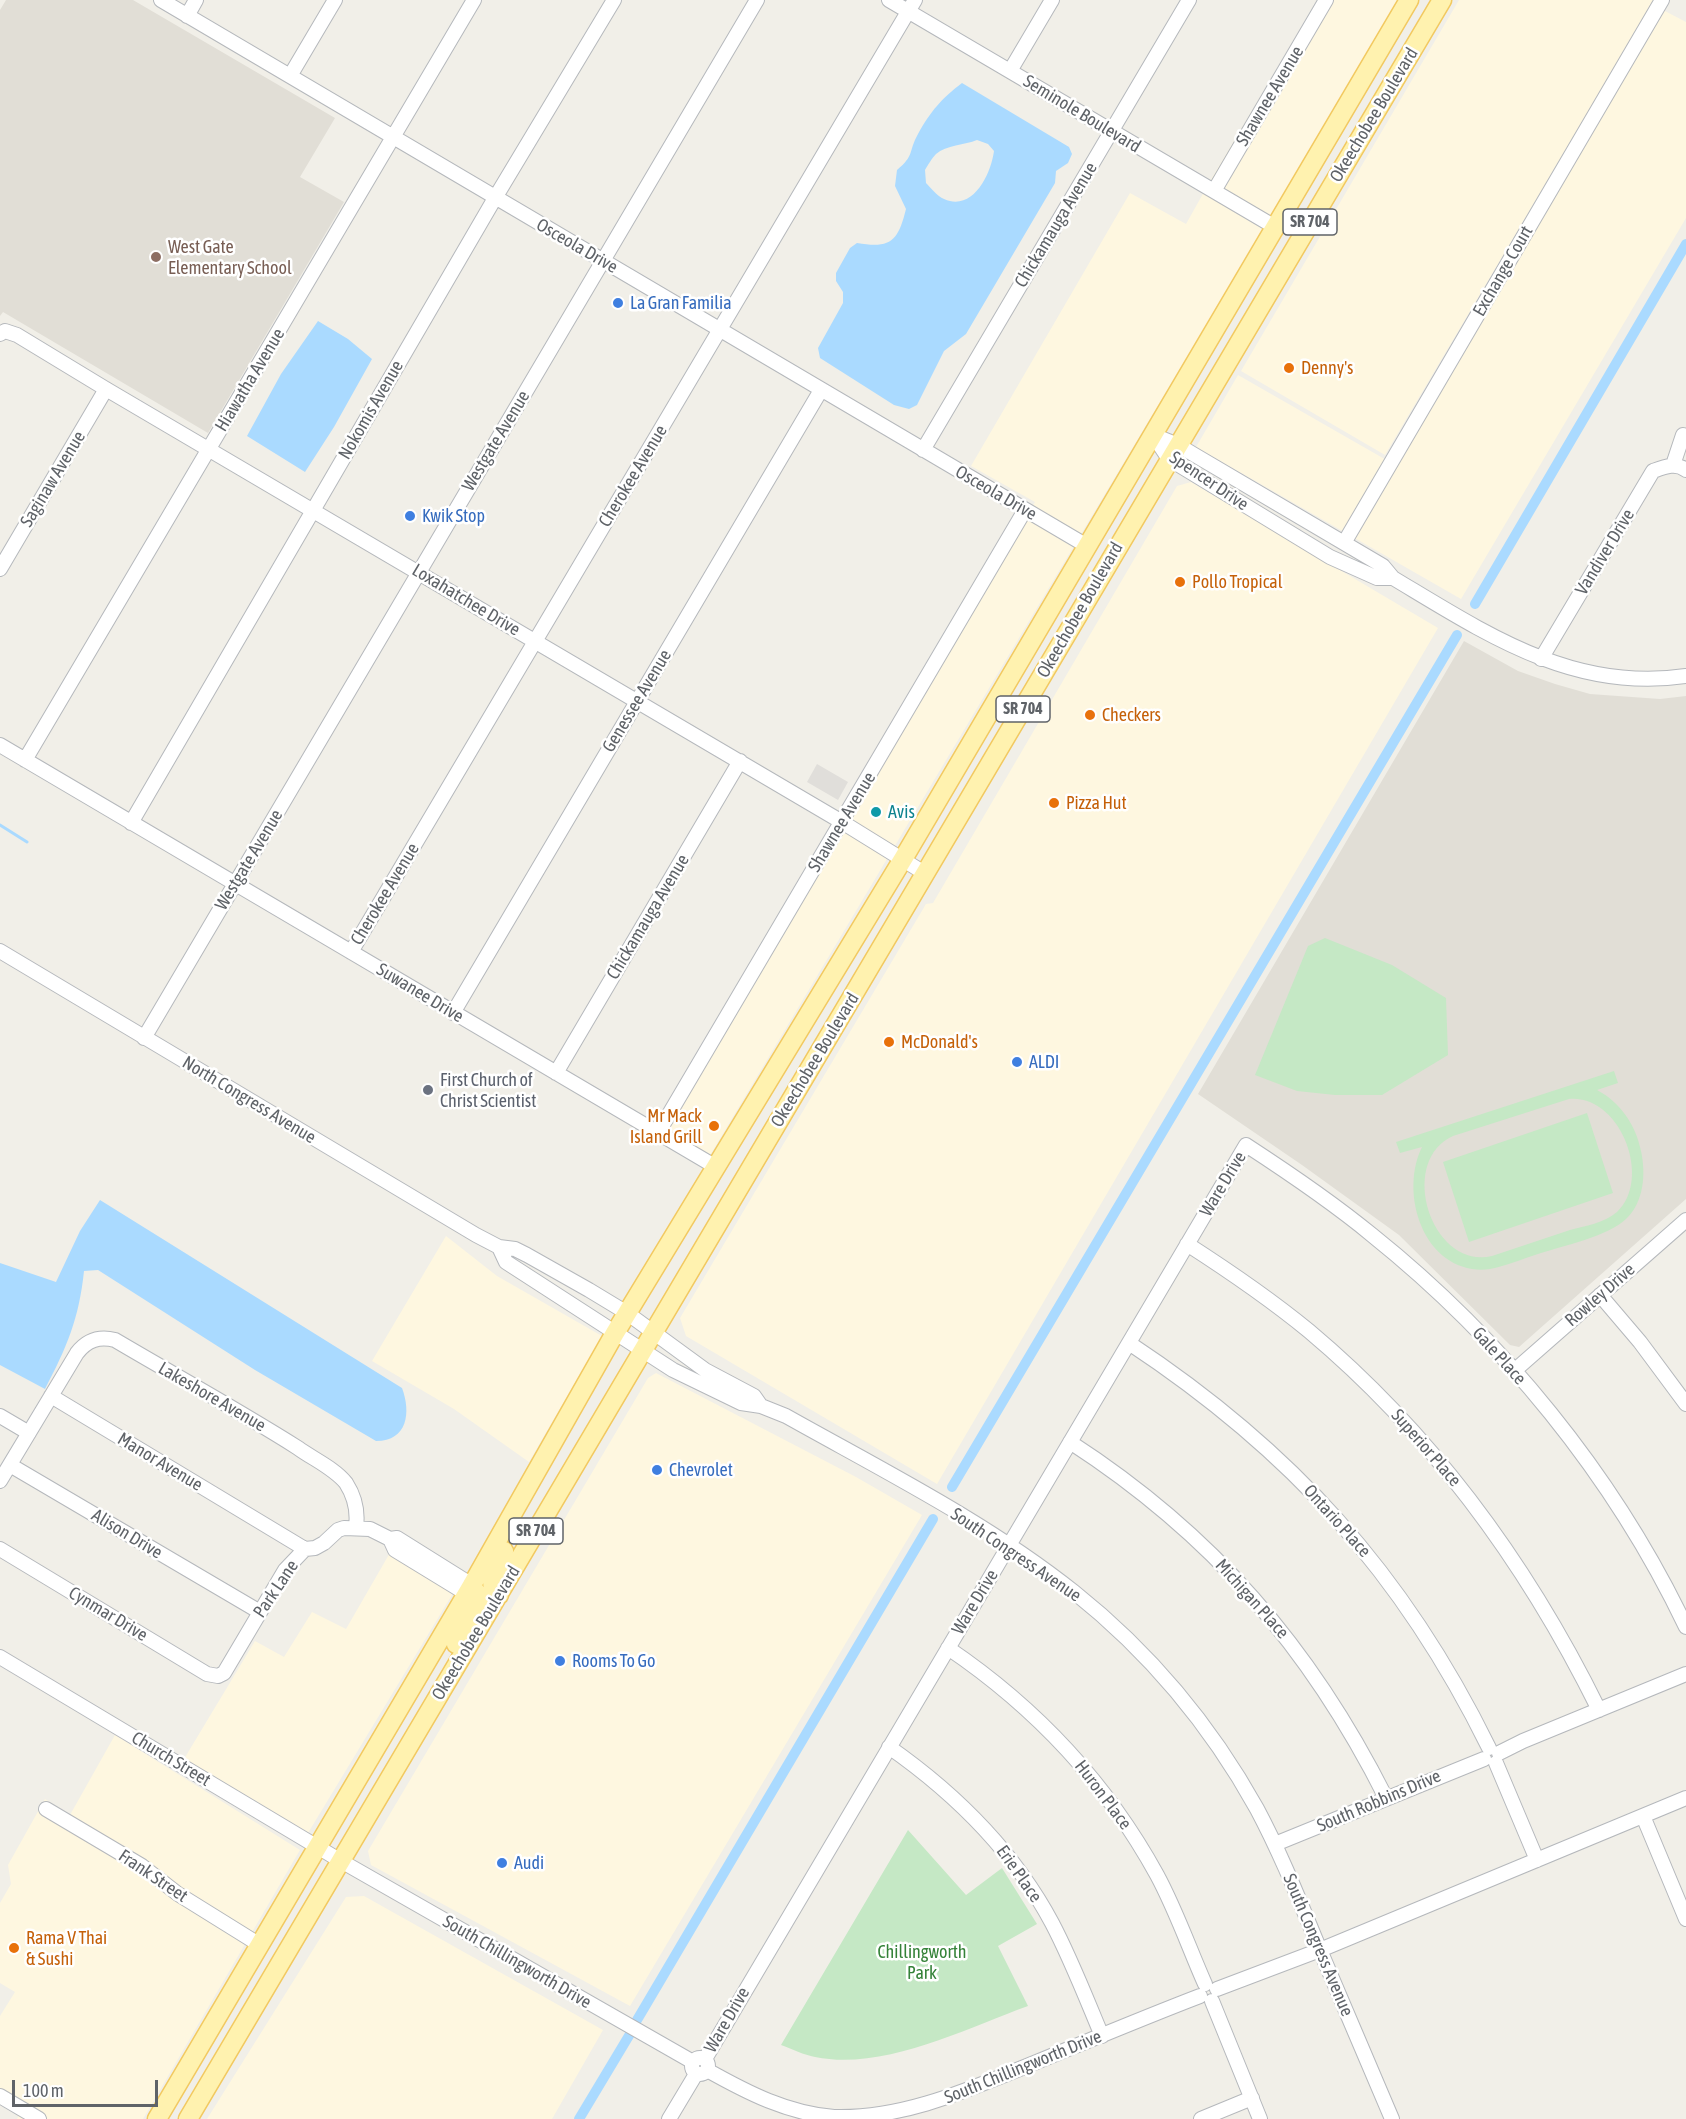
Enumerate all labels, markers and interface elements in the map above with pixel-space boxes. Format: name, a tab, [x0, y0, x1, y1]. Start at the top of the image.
street label: Shawnee Avenue	[1232, 42, 1308, 150]
street label: Okeechobee Boulevard	[1325, 44, 1423, 186]
street label: Seminole Boulevard	[1019, 71, 1145, 157]
street label: Chickamauga Avenue	[1010, 159, 1102, 291]
road number: SR 704	[1283, 209, 1337, 235]
street label: Osceola Drive	[532, 214, 622, 278]
street label: Exchange Court	[1468, 222, 1538, 320]
place label: West Gate Elementary School	[168, 236, 292, 278]
marker: West Gate Elementary School	[149, 250, 163, 264]
place label: La Gran Familia	[630, 292, 732, 314]
marker: La Gran Familia	[611, 296, 625, 310]
street label: Hiawatha Avenue	[211, 325, 289, 435]
street label: Nokomis Avenue	[334, 357, 408, 463]
place label: Denny's	[1301, 357, 1353, 379]
marker: Denny's	[1282, 361, 1296, 375]
street label: Westgate Avenue	[458, 387, 534, 495]
street label: Cherokee Avenue	[594, 421, 672, 531]
street label: Saginaw Avenue	[16, 427, 90, 531]
street label: Spencer Drive	[1165, 447, 1253, 515]
street label: Osceola Drive	[951, 461, 1041, 525]
place label: Kwik Stop	[422, 505, 485, 527]
street label: Vandiver Drive	[1571, 505, 1639, 599]
marker: Kwik Stop	[403, 509, 417, 523]
street label: Okeechobee Boulevard	[1032, 538, 1128, 682]
street label: Loxahatchee Drive	[408, 559, 524, 641]
place label: Pollo Tropical	[1192, 571, 1282, 593]
marker: Pollo Tropical	[1173, 575, 1187, 589]
street label: Genessee Avenue	[598, 646, 676, 756]
road number: SR 704	[996, 696, 1050, 722]
place label: Checkers	[1102, 704, 1161, 726]
marker: Checkers	[1083, 708, 1097, 722]
street label: Shawnee Avenue	[804, 768, 880, 876]
place label: Pizza Hut	[1066, 792, 1127, 814]
marker: Pizza Hut	[1047, 796, 1061, 810]
place label: Avis	[888, 801, 915, 823]
marker: Avis	[869, 805, 883, 819]
street label: Westgate Avenue	[211, 806, 287, 914]
street label: Cherokee Avenue	[346, 839, 424, 949]
street label: Chickamauga Avenue	[602, 851, 694, 983]
street label: Suwanee Drive	[373, 959, 467, 1027]
street label: Okeechobee Boulevard	[766, 989, 864, 1131]
place label: McDonald's	[901, 1031, 978, 1053]
marker: McDonald's	[882, 1035, 896, 1049]
place label: ALDI	[1029, 1051, 1059, 1073]
street label: North Congress Avenue	[178, 1052, 320, 1148]
marker: ALDI	[1010, 1055, 1024, 1069]
place label: First Church of Christ Scientist	[440, 1069, 536, 1112]
marker: First Church of Christ Scientist	[421, 1083, 435, 1097]
place label: Mr Mack Island Grill	[630, 1105, 702, 1148]
marker: Mr Mack Island Grill	[707, 1119, 721, 1133]
street label: Ware Drive	[1195, 1148, 1251, 1220]
street label: Rowley Drive	[1561, 1259, 1639, 1331]
street label: Gale Place	[1468, 1323, 1530, 1389]
street label: Lakeshore Avenue	[154, 1358, 270, 1436]
street label: Superior Place	[1387, 1405, 1465, 1491]
street label: Manor Avenue	[114, 1428, 206, 1496]
place label: Chevrolet	[669, 1459, 733, 1481]
marker: Chevrolet	[650, 1463, 664, 1477]
street label: Ontario Place	[1299, 1480, 1375, 1562]
street label: South Congress Avenue	[947, 1503, 1085, 1607]
street label: Alison Drive	[88, 1504, 166, 1564]
road number: SR 704	[509, 1518, 563, 1544]
street label: Michigan Place	[1211, 1555, 1293, 1643]
street label: Park Lane	[249, 1556, 303, 1622]
street label: Okeechobee Boulevard	[427, 1562, 525, 1704]
street label: Ware Drive	[947, 1566, 1003, 1638]
street label: Cynmar Drive	[65, 1582, 151, 1646]
place label: Rooms To Go	[572, 1650, 655, 1672]
marker: Rooms To Go	[553, 1654, 567, 1668]
street label: Church Street	[128, 1727, 214, 1791]
street label: Huron Place	[1070, 1756, 1136, 1834]
street label: South Robbins Drive	[1314, 1765, 1444, 1837]
street label: Erie Place	[992, 1841, 1046, 1907]
street label: Frank Street	[114, 1845, 192, 1907]
place label: Audi	[514, 1852, 544, 1874]
marker: Audi	[495, 1856, 509, 1870]
street label: South Congress Avenue	[1278, 1871, 1358, 2019]
street label: South Chillingworth Drive	[439, 1911, 595, 2013]
place label: Rama V Thai & Sushi	[26, 1927, 107, 1970]
marker: Rama V Thai & Sushi	[7, 1941, 21, 1955]
park label: Chillingworth Park	[877, 1941, 967, 1984]
street label: Ware Drive	[700, 1984, 754, 2056]
street label: South Chillingworth Drive	[941, 2026, 1105, 2108]
scale bar	[15, 2068, 160, 2106]
text: 100 m	[23, 2080, 64, 2101]

